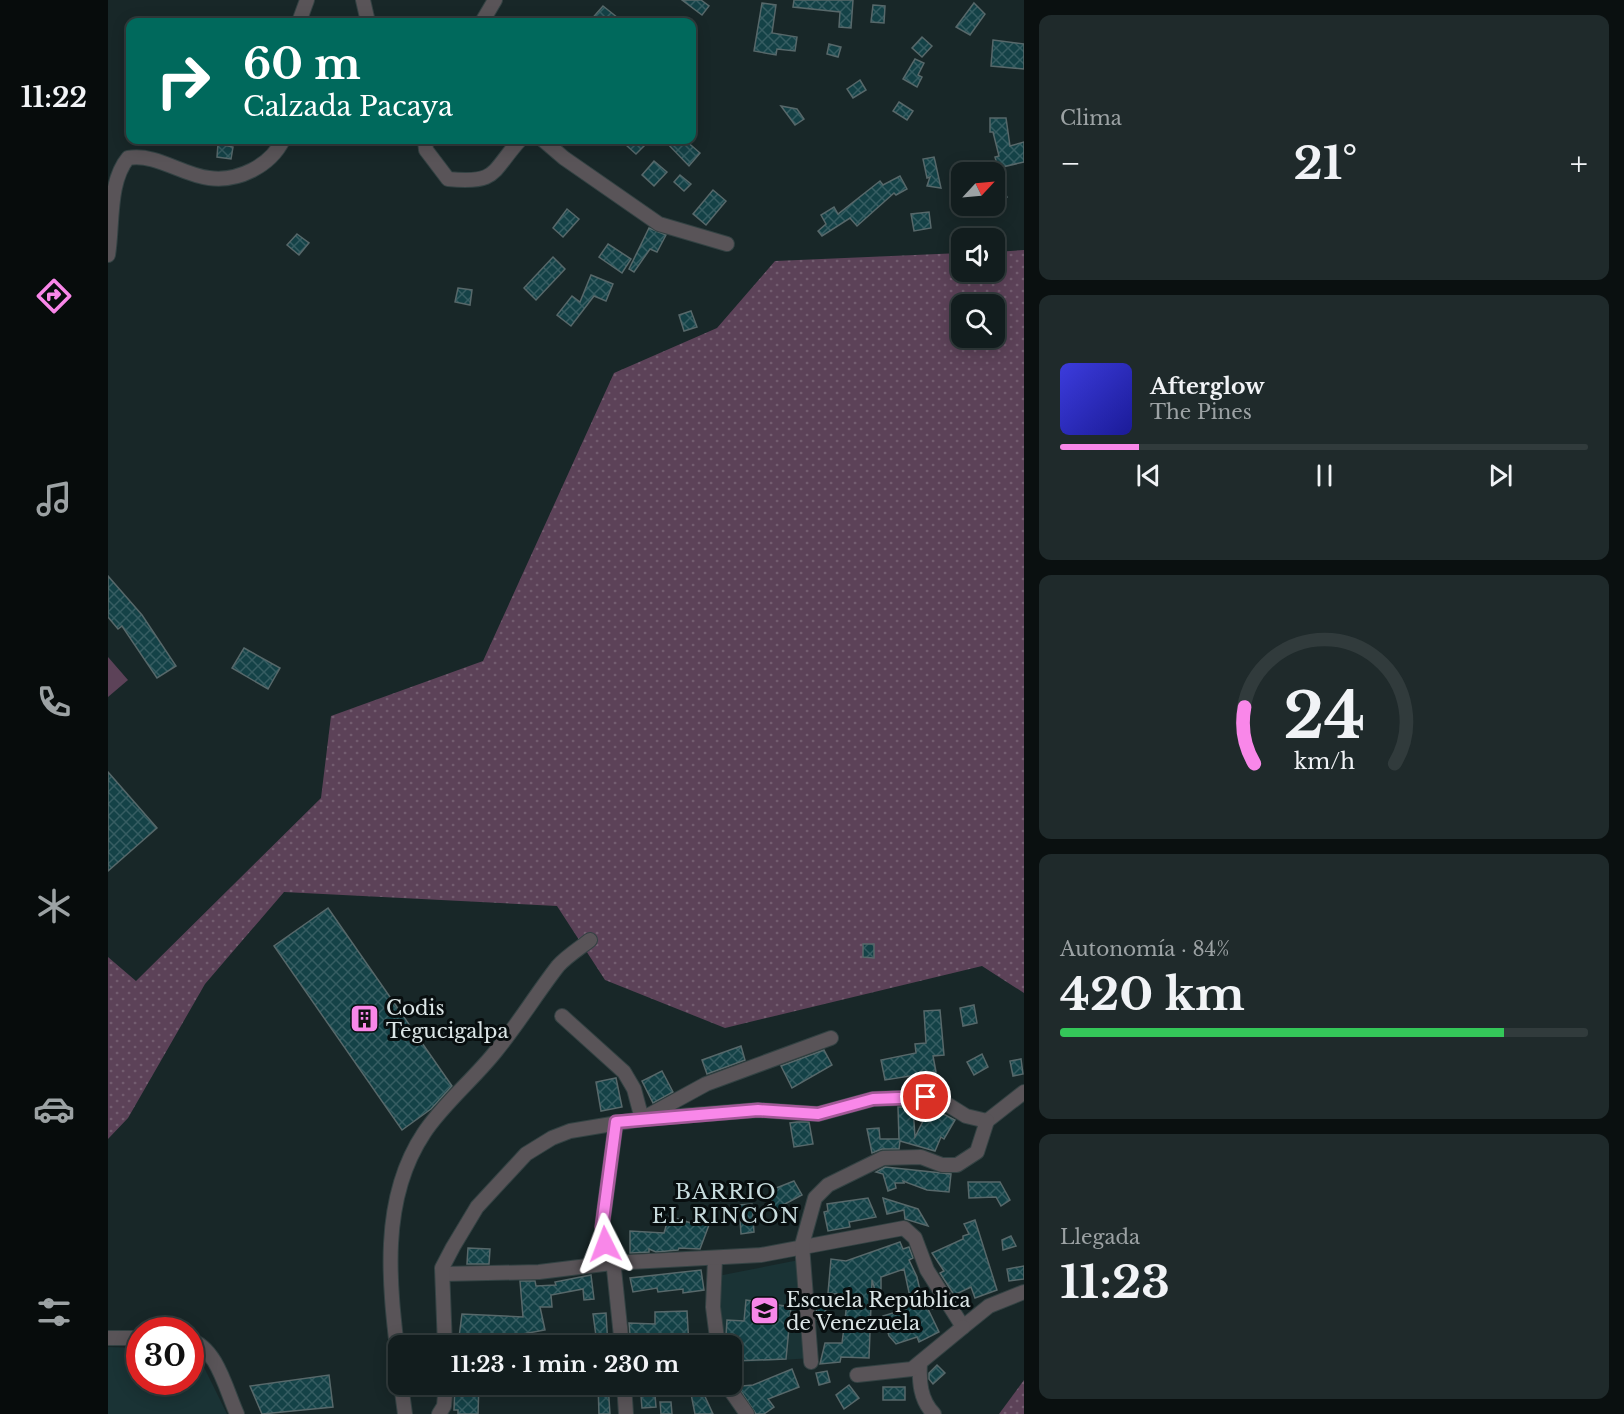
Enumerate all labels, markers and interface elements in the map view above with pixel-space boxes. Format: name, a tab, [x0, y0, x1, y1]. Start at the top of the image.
text: 60 m	[243, 38, 361, 90]
icon: right	[144, 42, 222, 120]
text: 11:22	[21, 81, 87, 114]
text: Calzada Pacaya	[243, 90, 453, 123]
text: Clima	[1060, 106, 1122, 130]
text: 21°	[1293, 135, 1357, 191]
text: −	[1060, 143, 1081, 184]
text: +	[1570, 143, 1588, 184]
north arrow	[951, 162, 1005, 216]
map controls	[951, 162, 1005, 348]
button: sound	[951, 228, 1005, 282]
icon: directions	[33, 275, 75, 317]
button: search	[951, 294, 1005, 348]
text: Afterglow	[1150, 373, 1265, 400]
text: The Pines	[1150, 400, 1252, 424]
icon: previous	[1132, 459, 1165, 492]
icon: pause	[1308, 459, 1341, 492]
icon: next	[1484, 459, 1517, 492]
icon: music	[33, 478, 75, 520]
text: 24	[1283, 677, 1365, 755]
icon: phone	[33, 681, 75, 723]
text: km/h	[1294, 748, 1355, 775]
icon: climate	[33, 885, 75, 927]
text: Autonomía · 84%	[1060, 937, 1230, 961]
text: 420 km	[1060, 966, 1245, 1022]
place label: Codis Tegucigalpa	[386, 996, 509, 1043]
building icon: Codis Tegucigalpa	[349, 1003, 381, 1035]
pin	[900, 1071, 951, 1122]
icon: arrive	[909, 1080, 942, 1113]
icon: car	[33, 1088, 75, 1130]
district label: BARRIO EL RINCÓN	[652, 1179, 800, 1229]
position arrow	[573, 1212, 637, 1276]
text: Llegada	[1060, 1225, 1140, 1249]
text: 11:23	[1060, 1254, 1170, 1310]
place label: Escuela República de Venezuela	[786, 1288, 971, 1335]
icon: filters	[33, 1291, 75, 1333]
school or university icon: Escuela República de Venezuela	[749, 1295, 781, 1327]
speed limit sign: 30	[126, 1317, 204, 1395]
text: 11:23 · 1 min · 230 m	[451, 1351, 679, 1378]

